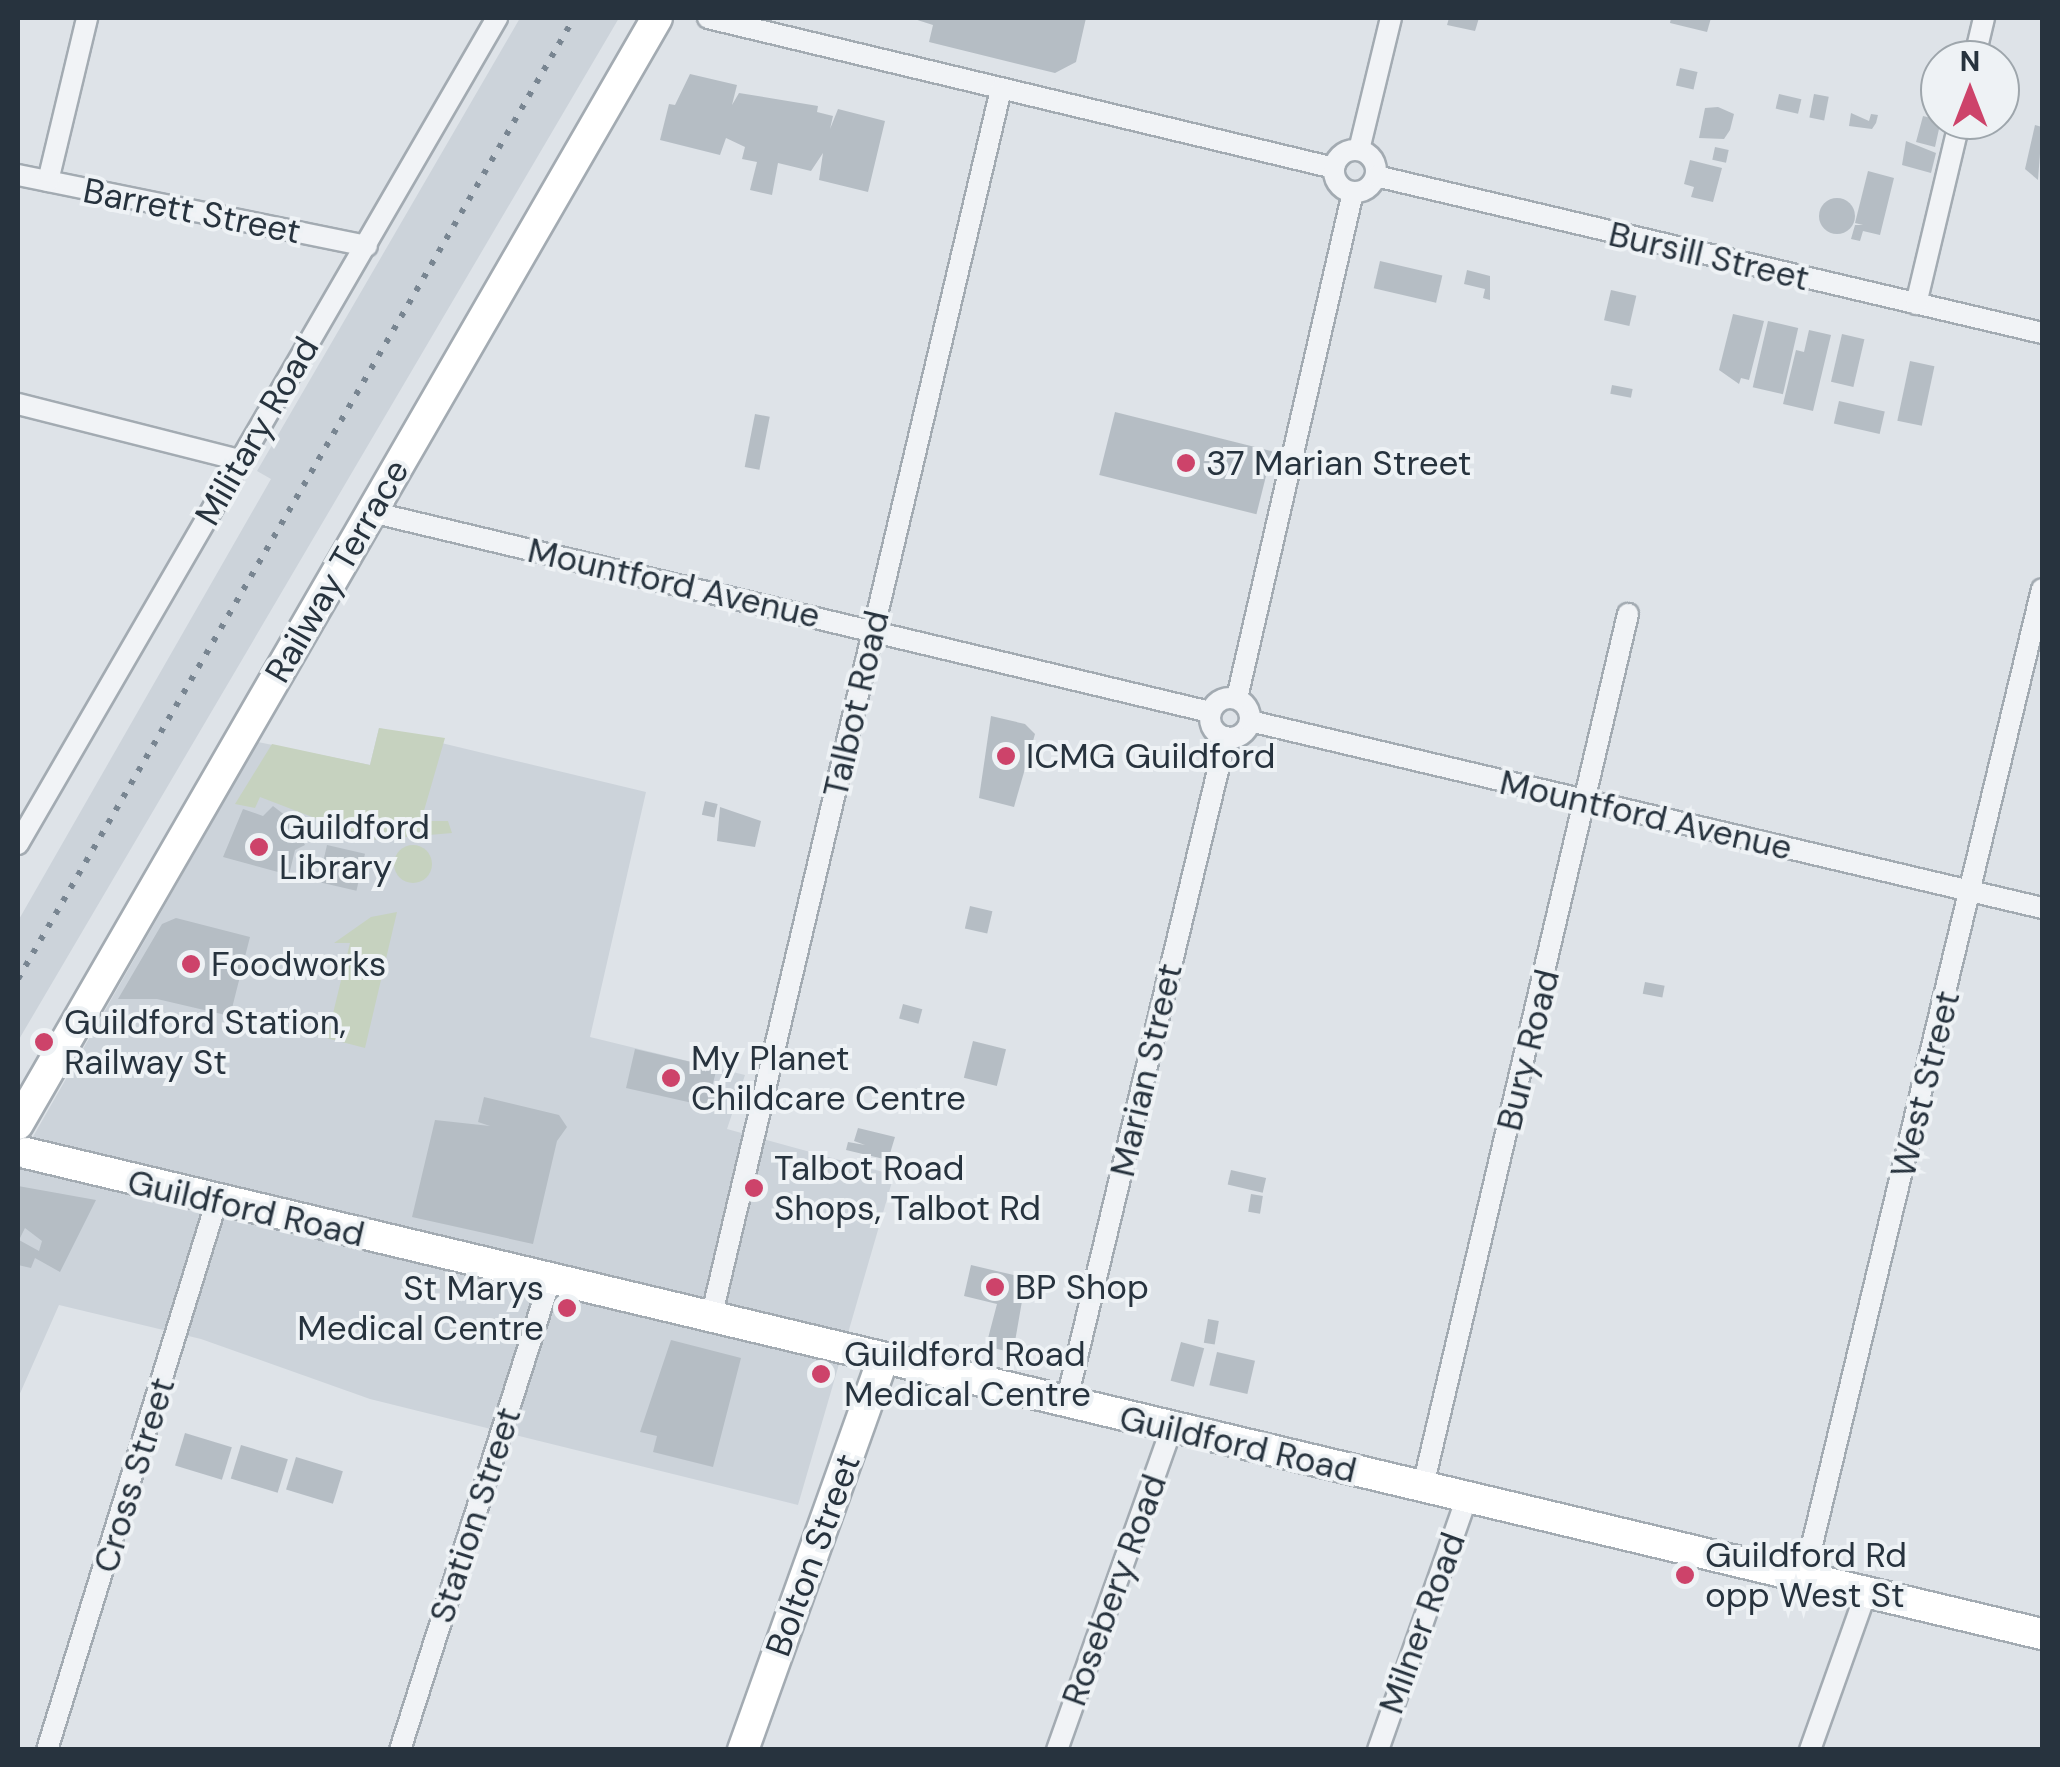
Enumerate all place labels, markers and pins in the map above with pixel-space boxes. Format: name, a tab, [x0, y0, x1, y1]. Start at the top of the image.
place label: 37 Marian Street	[1206, 442, 1472, 484]
marker: 37 Marian Street	[1175, 452, 1197, 474]
place label: ICMG Guildford	[1026, 735, 1275, 777]
marker: ICMG Guildford	[995, 745, 1017, 767]
place label: Guildford Library	[279, 806, 430, 888]
marker: Guildford Library	[248, 836, 270, 858]
place label: Foodworks	[211, 943, 386, 985]
marker: Foodworks	[180, 953, 202, 975]
place label: Guildford Station, Railway St	[64, 1001, 346, 1083]
marker: Guildford Station, Railway St	[33, 1031, 55, 1053]
place label: My Planet Childcare Centre	[691, 1037, 966, 1119]
marker: My Planet Childcare Centre	[660, 1067, 682, 1089]
place label: Talbot Road Shops, Talbot Rd	[774, 1147, 1041, 1229]
marker: Talbot Road Shops, Talbot Rd	[743, 1177, 765, 1199]
place label: BP Shop	[1015, 1266, 1149, 1308]
place label: St Marys Medical Centre	[297, 1267, 544, 1349]
marker: BP Shop	[984, 1276, 1006, 1298]
marker: St Marys Medical Centre	[554, 1295, 580, 1321]
place label: Guildford Road Medical Centre	[844, 1333, 1091, 1415]
marker: Guildford Road Medical Centre	[808, 1361, 834, 1387]
place label: Guildford Rd opp West St	[1705, 1534, 1907, 1616]
marker: Guildford Rd opp West St	[1674, 1564, 1696, 1586]

